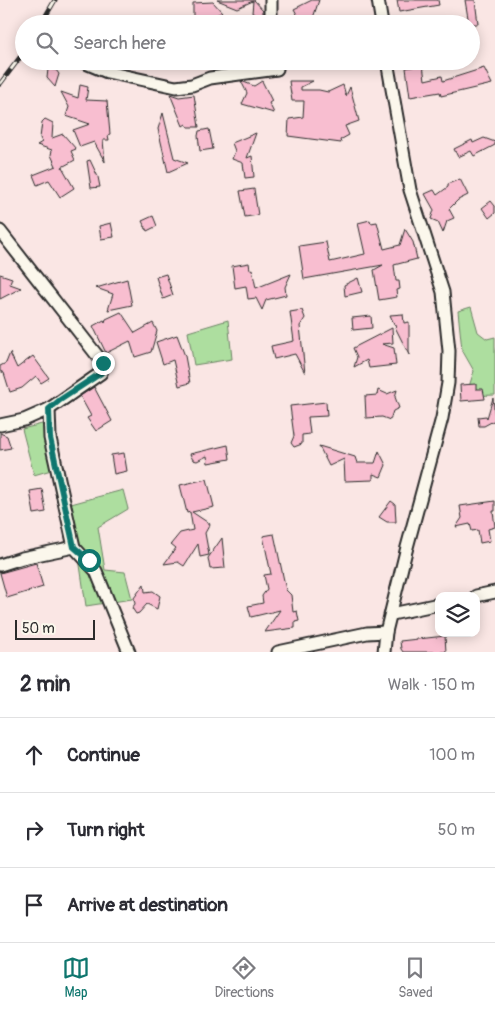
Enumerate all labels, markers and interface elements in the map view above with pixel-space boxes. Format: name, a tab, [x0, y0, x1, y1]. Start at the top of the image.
search box	[15, 15, 480, 70]
icon: search	[33, 29, 61, 57]
text: Search here	[73, 31, 166, 55]
route end	[92, 352, 115, 375]
route start	[78, 549, 101, 572]
map controls	[435, 592, 480, 637]
button: layers	[435, 592, 480, 637]
scale bar	[15, 617, 95, 640]
text: 50 m	[22, 620, 55, 637]
text: 2 min	[20, 671, 70, 698]
text: Walk · 150 m	[388, 675, 475, 695]
icon: ahead	[20, 741, 48, 769]
text: Continue	[67, 743, 140, 767]
text: 100 m	[429, 745, 475, 765]
icon: right	[20, 816, 48, 844]
text: Turn right	[67, 818, 145, 842]
text: 50 m	[438, 820, 475, 840]
icon: arrive	[20, 891, 48, 919]
text: Arrive at destination	[67, 893, 228, 917]
tab: Map	[62, 954, 90, 1001]
tab: Directions	[214, 954, 274, 1001]
tab: Saved	[398, 954, 433, 1001]

